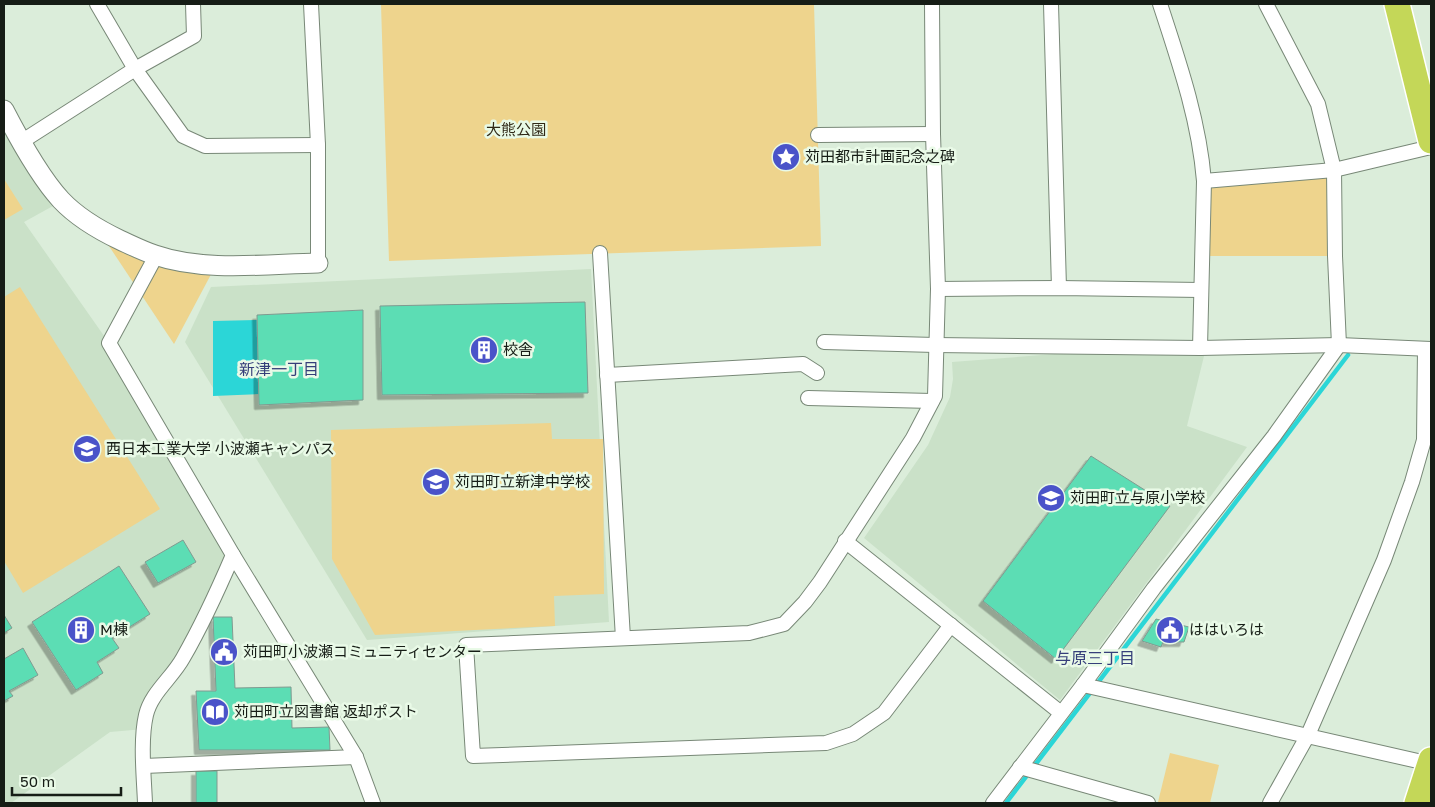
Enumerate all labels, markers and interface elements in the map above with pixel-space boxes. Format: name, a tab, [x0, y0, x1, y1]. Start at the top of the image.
park label: 大熊公園	[486, 120, 546, 138]
place icon: 苅田都市計画記念之碑	[771, 142, 801, 172]
place label: 苅田都市計画記念之碑	[805, 147, 955, 165]
building icon: 校舎	[469, 335, 499, 365]
place label: 校舎	[503, 340, 533, 358]
district label: 新津一丁目	[239, 359, 319, 379]
school or university icon: 西日本工業大学 小波瀬キャンパス	[72, 434, 102, 464]
place label: 西日本工業大学 小波瀬キャンパス	[106, 439, 335, 457]
school or university icon: 苅田町立新津中学校	[421, 467, 451, 497]
place label: 苅田町立新津中学校	[455, 472, 590, 490]
school or university icon: 苅田町立与原小学校	[1036, 483, 1066, 513]
place label: 苅田町立与原小学校	[1070, 488, 1205, 506]
building icon: M棟	[66, 615, 96, 645]
public building icon: ははいろは	[1155, 615, 1185, 645]
place label: M棟	[100, 620, 128, 638]
place label: ははいろは	[1189, 620, 1264, 638]
public building icon: 苅田町小波瀬コミュニティセンター	[209, 637, 239, 667]
place label: 苅田町小波瀬コミュニティセンター	[243, 642, 482, 660]
district label: 与原三丁目	[1055, 648, 1135, 668]
library icon: 苅田町立図書館 返却ポスト	[200, 697, 230, 727]
place label: 苅田町立図書館 返却ポスト	[234, 702, 418, 720]
scale bar	[12, 764, 121, 796]
text: 50 m	[20, 772, 55, 790]

